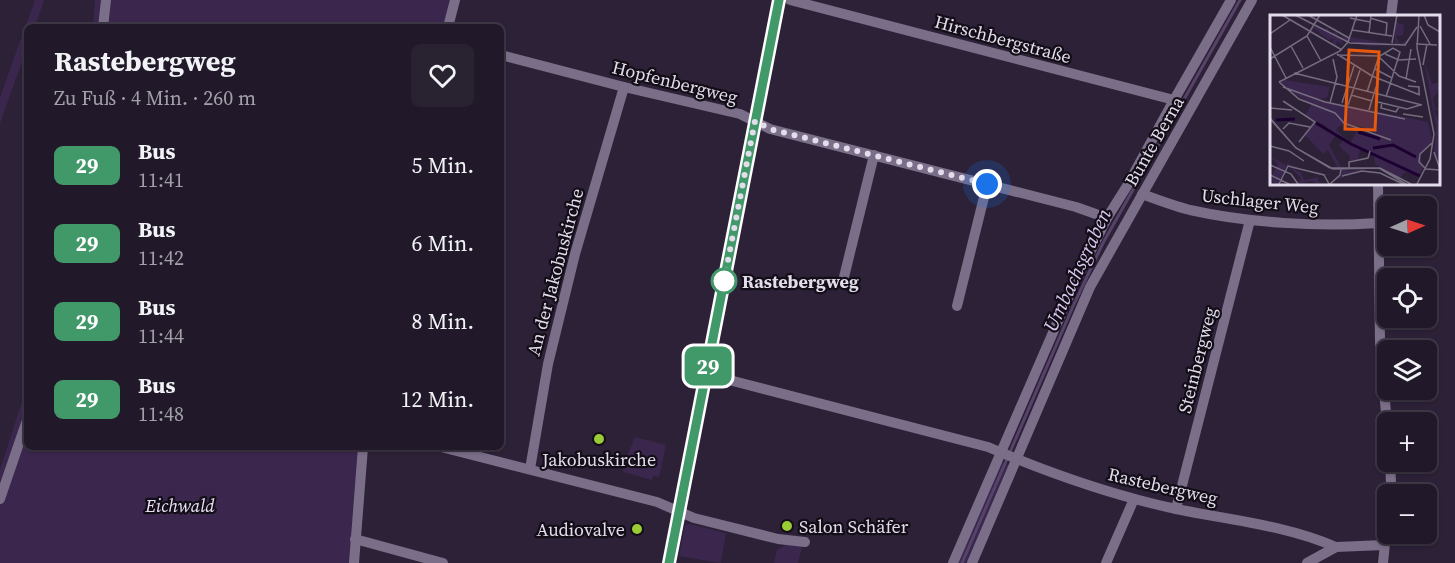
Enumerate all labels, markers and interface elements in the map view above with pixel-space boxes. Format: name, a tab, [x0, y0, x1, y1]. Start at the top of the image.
street label: Hirschbergstraße	[932, 9, 1074, 69]
inset map	[1270, 15, 1440, 184]
text: Rastebergweg	[54, 42, 236, 80]
button: heart	[411, 44, 474, 107]
street label: Hopfenbergweg	[610, 54, 740, 110]
text: Zu Fuß · 4 Min. · 260 m	[54, 84, 256, 112]
street label: Bunte Berna	[1118, 91, 1190, 190]
text: Bus	[138, 136, 175, 166]
text: 5 Min.	[412, 150, 474, 180]
text: 29	[76, 151, 98, 180]
text: 11:41	[138, 166, 184, 194]
your location	[972, 169, 1002, 199]
street label: Uschlager Weg	[1200, 182, 1320, 220]
street label: An der Jakobuskirche	[521, 185, 589, 359]
north arrow	[1377, 196, 1437, 256]
map controls	[1377, 196, 1437, 544]
water label: Umbachsgraben	[1036, 203, 1118, 336]
text: Bus	[138, 214, 175, 244]
text: 6 Min.	[412, 228, 474, 258]
text: 29	[76, 229, 98, 258]
text: 11:42	[138, 244, 184, 272]
marker: Rastebergweg	[711, 268, 737, 294]
button: locate	[1377, 268, 1437, 328]
place label: Rastebergweg	[742, 269, 859, 294]
text: Bus	[138, 292, 175, 322]
street label: Steinbergweg	[1172, 304, 1222, 416]
text: 8 Min.	[412, 306, 474, 336]
text: 29	[76, 307, 98, 336]
text: 11:44	[138, 322, 184, 350]
button: layers	[1377, 340, 1437, 400]
line badge: 29	[681, 346, 735, 386]
text: 29	[697, 352, 719, 381]
text: Bus	[138, 370, 175, 400]
text: 12 Min.	[401, 384, 474, 414]
text: 29	[76, 385, 98, 414]
text: 11:48	[138, 400, 184, 428]
button: +	[1377, 412, 1437, 472]
marker: Jakobuskirche	[592, 432, 606, 446]
place label: Jakobuskirche	[541, 447, 656, 472]
street label: Rastebergweg	[1106, 461, 1220, 511]
button: −	[1377, 484, 1437, 544]
park label: Eichwald	[144, 493, 215, 518]
place label: Salon Schäfer	[799, 514, 909, 539]
place label: Audiovalve	[537, 517, 625, 542]
marker: Salon Schäfer	[780, 519, 794, 533]
marker: Audiovalve	[630, 522, 644, 536]

